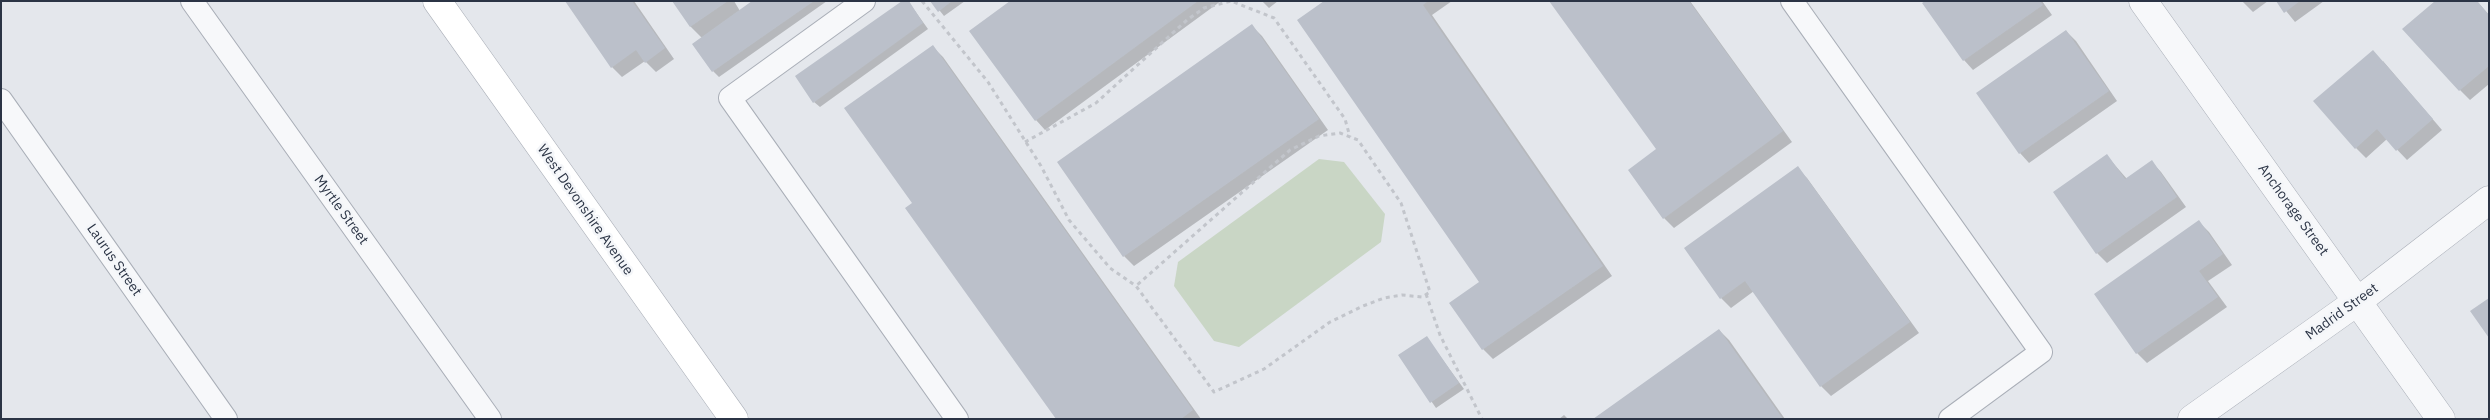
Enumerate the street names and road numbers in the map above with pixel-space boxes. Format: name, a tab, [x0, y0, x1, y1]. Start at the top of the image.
street label: West Devonshire Avenue	[534, 141, 636, 279]
street label: Anchorage Street	[2254, 161, 2332, 259]
street label: Myrtle Street	[310, 172, 372, 248]
street label: Laurus Street	[83, 221, 145, 299]
street label: Madrid Street	[2303, 280, 2381, 344]

